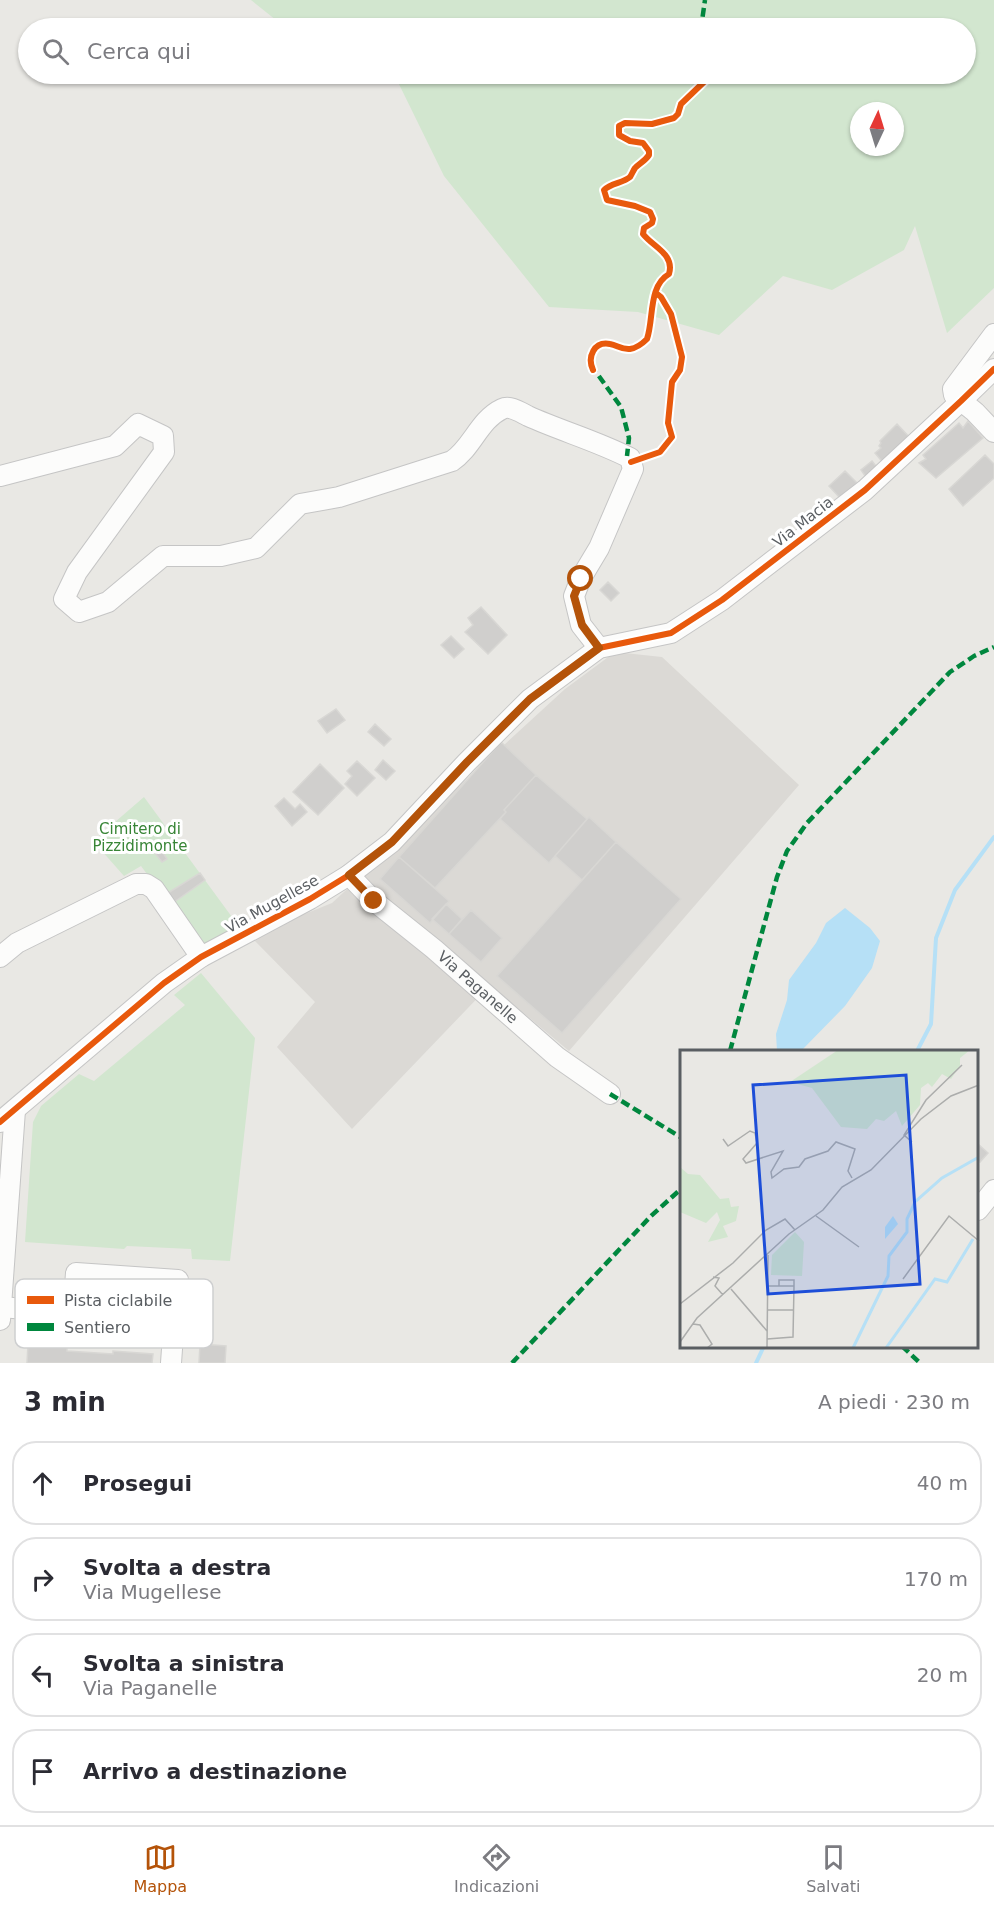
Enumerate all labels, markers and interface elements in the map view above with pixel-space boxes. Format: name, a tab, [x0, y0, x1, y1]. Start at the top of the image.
search box	[18, 18, 976, 84]
icon: search	[39, 35, 72, 68]
text: Cerca qui	[87, 39, 191, 64]
north arrow	[850, 102, 904, 156]
street label: Via Macia	[769, 493, 837, 551]
route start	[567, 565, 593, 591]
park label: Cimitero di Pizzidimonte	[93, 820, 187, 855]
street label: Via Mugellese	[222, 871, 322, 937]
route end	[360, 887, 386, 913]
street label: Via Paganelle	[434, 947, 521, 1027]
inset map	[680, 1050, 979, 1348]
legend	[15, 1279, 213, 1348]
text: Pista ciclabile	[64, 1291, 172, 1310]
text: Sentiero	[64, 1318, 131, 1337]
text: 3 min	[24, 1387, 106, 1417]
text: A piedi · 230 m	[818, 1390, 970, 1414]
icon: ahead	[26, 1467, 59, 1500]
text: Prosegui	[83, 1471, 192, 1496]
text: 40 m	[917, 1471, 968, 1495]
text: Svolta a destra	[83, 1555, 271, 1580]
icon: right	[26, 1563, 59, 1596]
text: 170 m	[904, 1567, 968, 1591]
text: Via Mugellese	[83, 1580, 222, 1604]
text: Svolta a sinistra	[83, 1651, 285, 1676]
icon: left	[26, 1659, 59, 1692]
text: 20 m	[917, 1663, 968, 1687]
text: Via Paganelle	[83, 1676, 217, 1700]
icon: arrive	[26, 1755, 59, 1788]
text: Arrivo a destinazione	[83, 1759, 347, 1784]
tab: Mappa	[133, 1841, 187, 1896]
tab: Indicazioni	[454, 1841, 539, 1896]
tab: Salvati	[806, 1841, 861, 1896]

